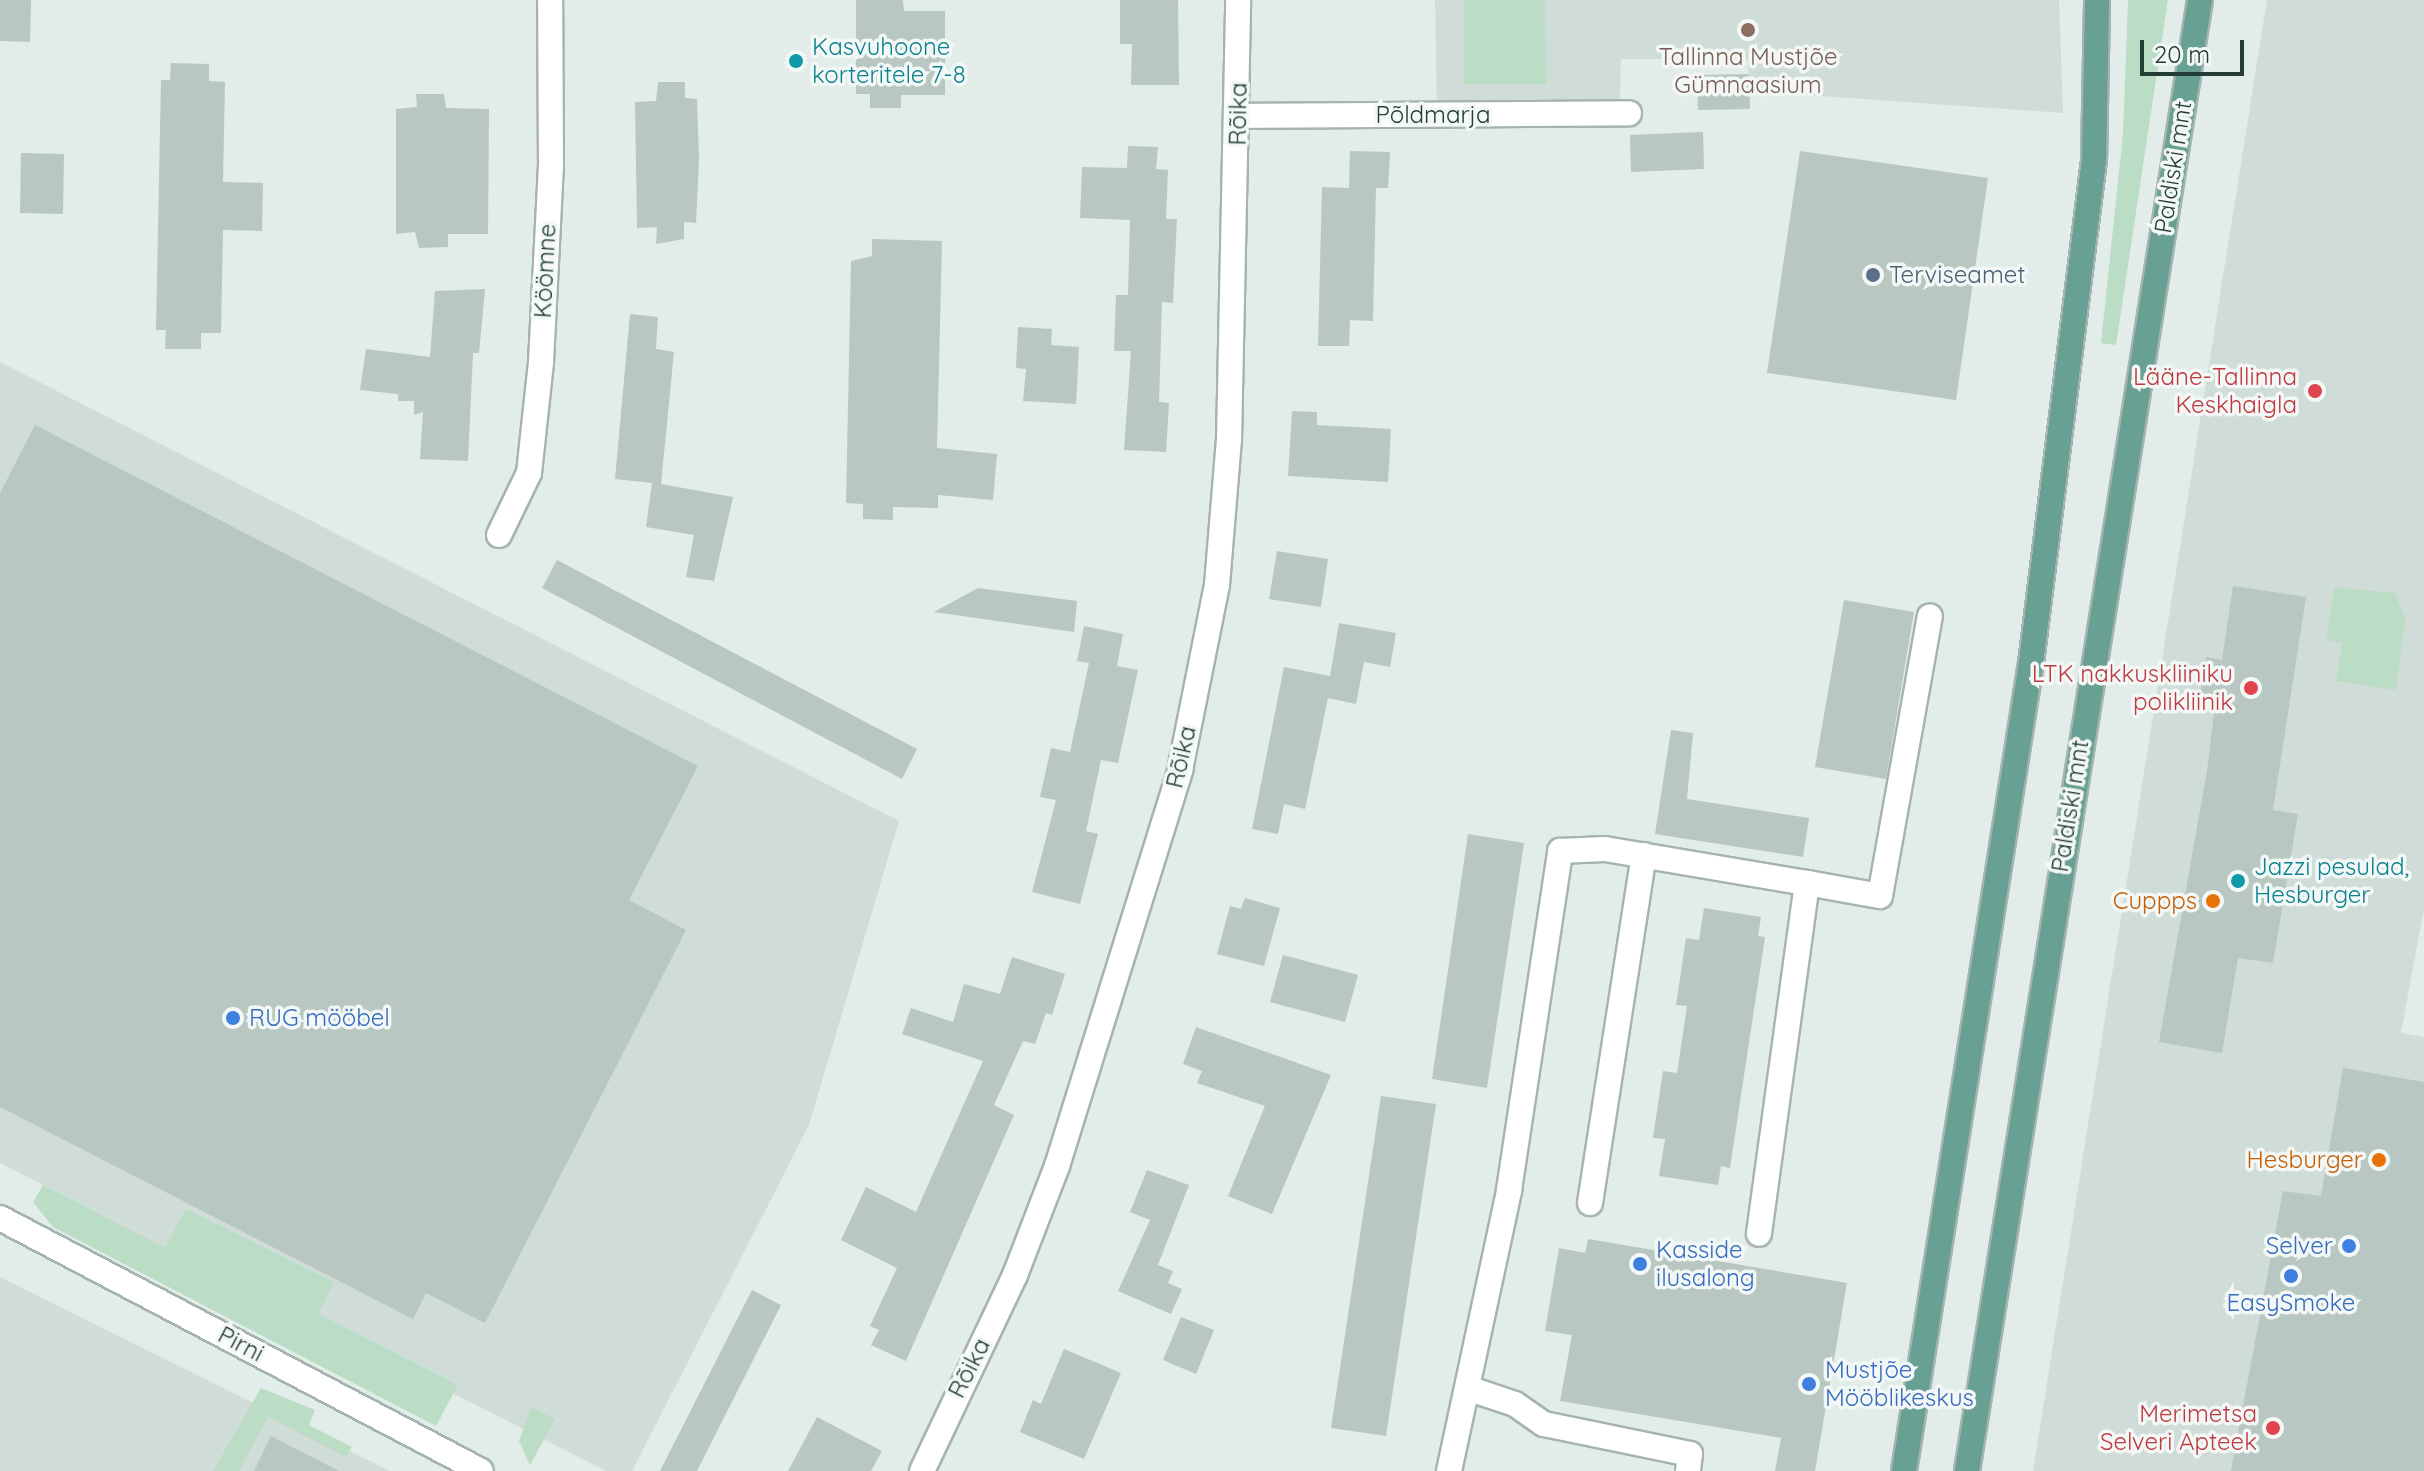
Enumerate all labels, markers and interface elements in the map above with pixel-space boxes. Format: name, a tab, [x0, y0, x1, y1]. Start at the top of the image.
marker: Tallinna Mustjõe Gümnaasium	[1739, 21, 1757, 39]
scale bar	[2144, 24, 2248, 74]
place label: Kasvuhoone korteritele 7-8	[812, 33, 966, 89]
text: 20 m	[2154, 39, 2210, 69]
place label: Tallinna Mustjõe Gümnaasium	[1658, 43, 1838, 99]
marker: Kasvuhoone korteritele 7-8	[787, 52, 805, 70]
street label: Rõika	[1223, 82, 1253, 146]
street label: Paldiski mnt	[2148, 99, 2198, 235]
street label: Põldmarja	[1375, 101, 1491, 129]
street label: Köömne	[528, 223, 562, 319]
place label: Terviseamet	[1889, 261, 2025, 289]
marker: Terviseamet	[1864, 266, 1882, 284]
place label: Lääne-Tallinna Keskhaigla	[2133, 363, 2297, 419]
marker: Lääne-Tallinna Keskhaigla	[2304, 380, 2326, 402]
place label: LTK nakkuskliiniku polikliinik	[2032, 660, 2233, 716]
marker: LTK nakkuskliiniku polikliinik	[2240, 677, 2262, 699]
street label: Rõika	[1160, 723, 1202, 791]
street label: Paldiski mnt	[2045, 738, 2095, 874]
place label: Jazzi pesulad, Hesburger	[2254, 853, 2409, 909]
marker: Jazzi pesulad, Hesburger	[2229, 872, 2247, 890]
place label: Cuppps	[2113, 887, 2197, 915]
marker: Cuppps	[2204, 892, 2222, 910]
place label: RUG mööbel	[249, 1004, 390, 1032]
marker: RUG mööbel	[224, 1009, 242, 1027]
place label: Hesburger	[2247, 1146, 2363, 1174]
marker: Hesburger	[2370, 1151, 2388, 1169]
place label: Selver	[2266, 1232, 2333, 1260]
place label: Kasside ilusalong	[1656, 1236, 1755, 1292]
marker: Selver	[2340, 1237, 2358, 1255]
marker: Kasside ilusalong	[1631, 1255, 1649, 1273]
marker: EasySmoke	[2282, 1267, 2300, 1285]
place label: EasySmoke	[2227, 1289, 2355, 1317]
street label: Pirni	[213, 1320, 269, 1368]
street label: Rõika	[942, 1333, 996, 1403]
place label: Mustjõe Mööblikeskus	[1825, 1356, 1974, 1412]
marker: Mustjõe Mööblikeskus	[1800, 1375, 1818, 1393]
place label: Merimetsa Selveri Apteek	[2100, 1400, 2257, 1456]
marker: Merimetsa Selveri Apteek	[2264, 1419, 2282, 1437]

